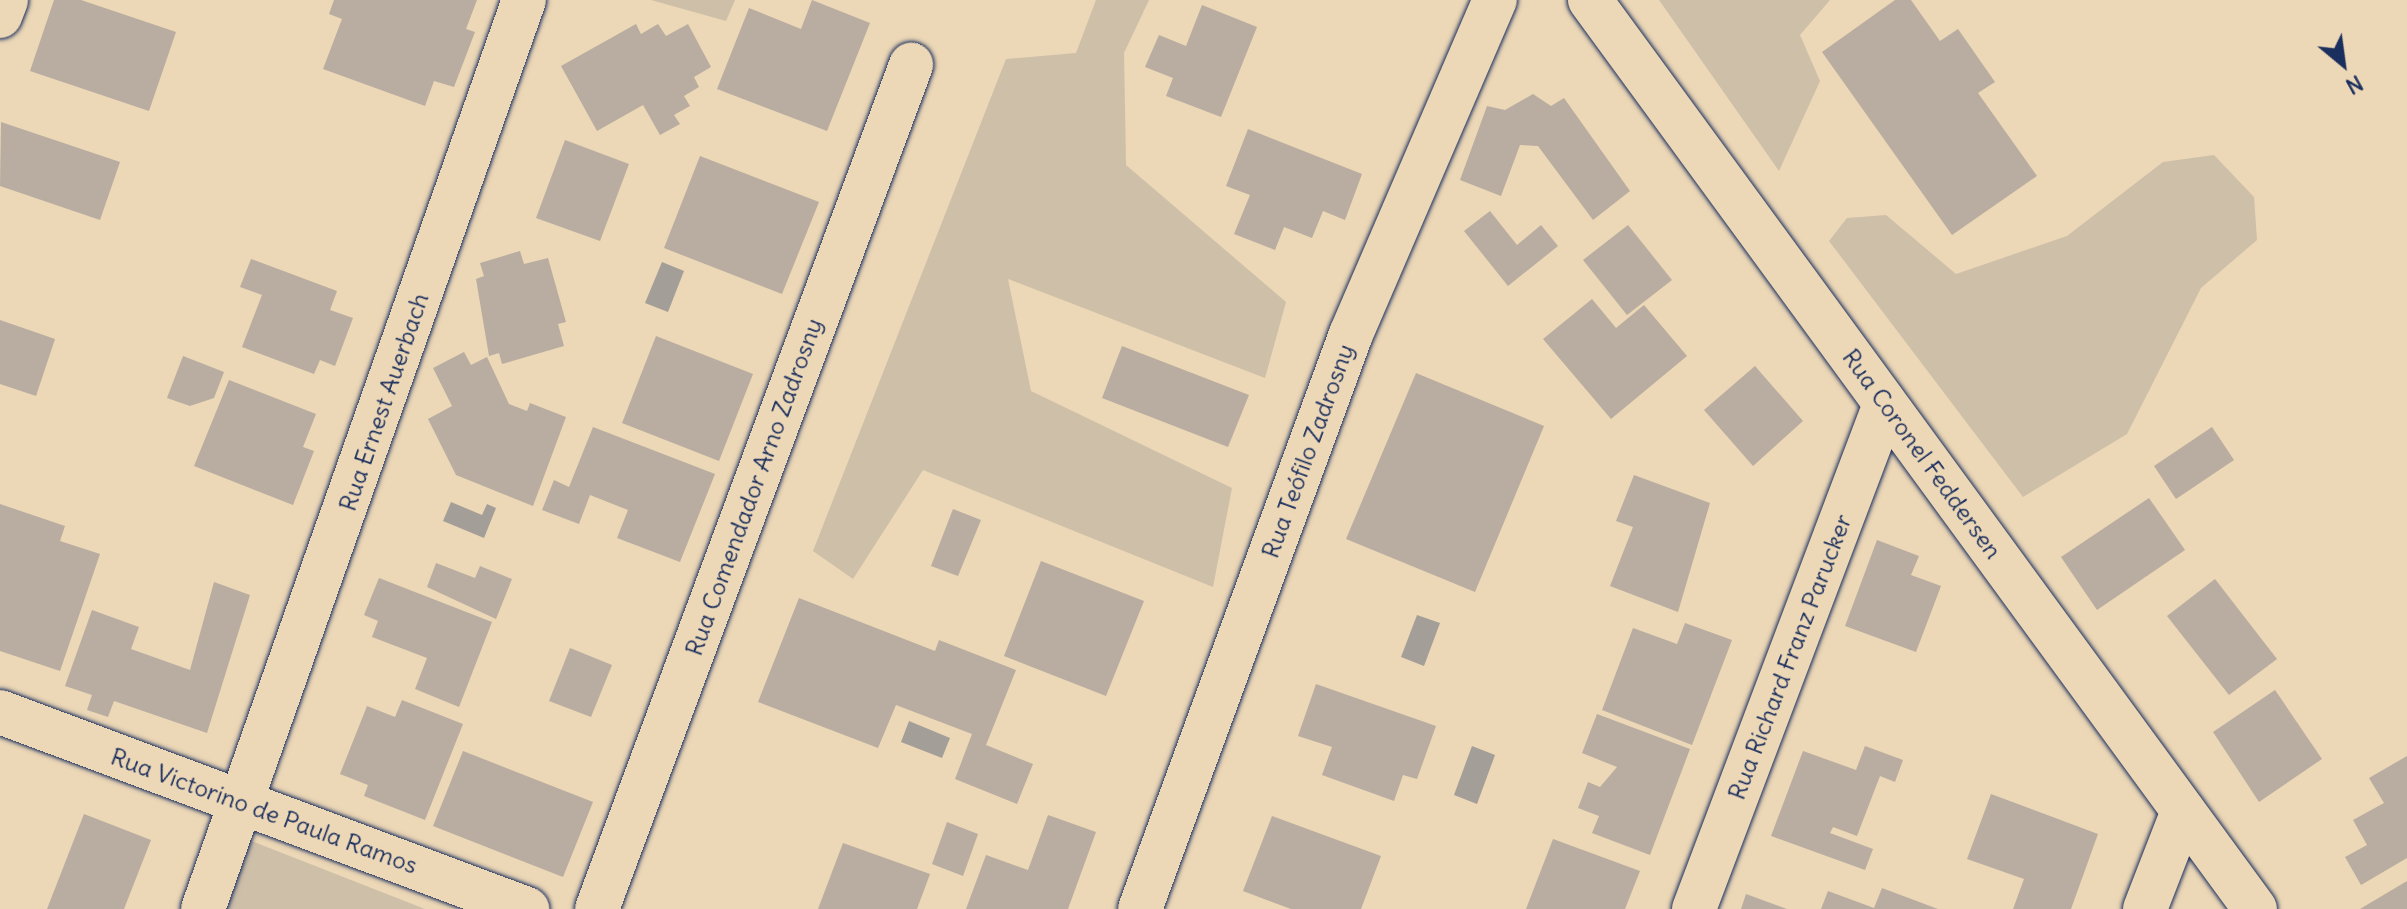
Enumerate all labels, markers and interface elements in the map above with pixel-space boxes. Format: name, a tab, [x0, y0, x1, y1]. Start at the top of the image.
north arrow	[2303, 24, 2383, 104]
text: N	[2341, 69, 2368, 101]
street label: Rua Ernest Auerbach	[333, 289, 435, 515]
street label: Rua Comendador Arno Zadrosny	[679, 314, 829, 660]
street label: Rua Teófilo Zadrosny	[1256, 340, 1360, 562]
street label: Rua Coronel Feddersen	[1836, 343, 2008, 565]
street label: Rua Richard Franz Parucker	[1722, 510, 1858, 804]
street label: Rua Victorino de Paula Ramos	[107, 742, 421, 880]

